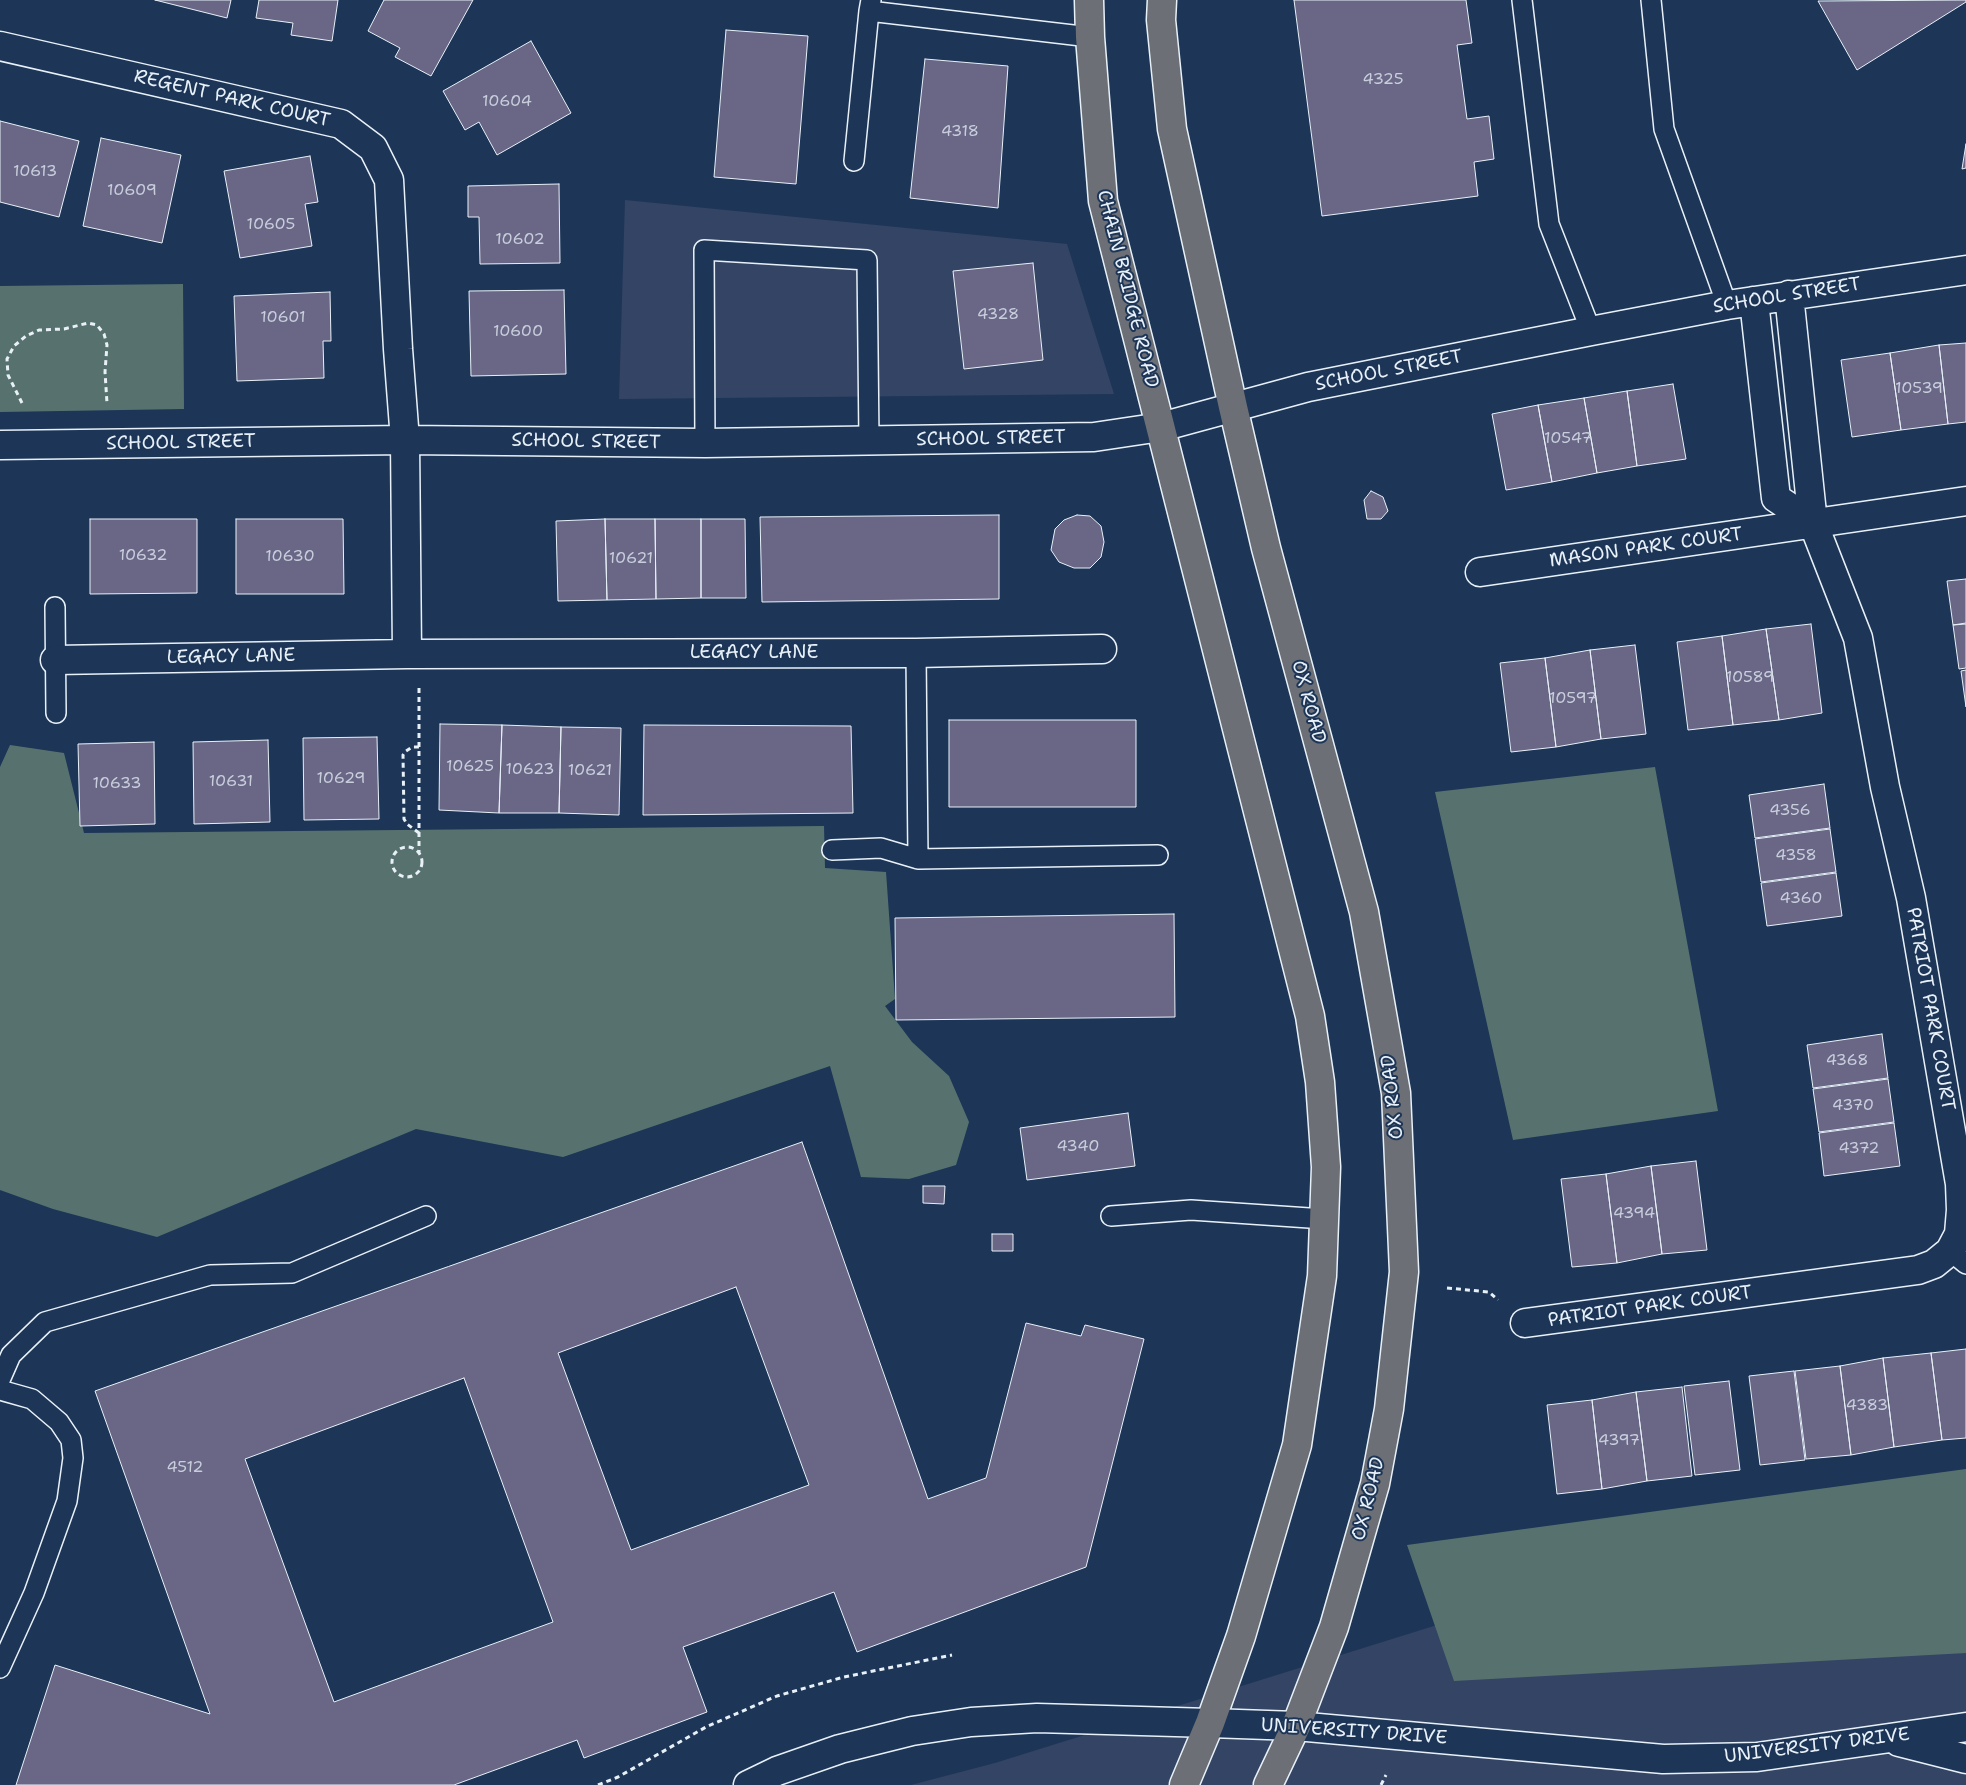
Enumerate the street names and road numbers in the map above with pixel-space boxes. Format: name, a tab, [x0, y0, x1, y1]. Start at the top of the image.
street label: REGENT PARK COURT	[132, 65, 332, 133]
street label: CHAIN BRIDGE ROAD	[1091, 188, 1163, 390]
street label: SCHOOL STREET	[1711, 273, 1863, 319]
street label: SCHOOL STREET	[1313, 346, 1465, 396]
street label: SCHOOL STREET	[916, 426, 1066, 452]
street label: SCHOOL STREET	[511, 429, 661, 455]
street label: SCHOOL STREET	[106, 430, 256, 456]
street label: MASON PARK COURT	[1548, 523, 1744, 573]
street label: LEGACY LANE	[690, 642, 818, 664]
street label: LEGACY LANE	[167, 644, 295, 670]
street label: OX ROAD	[1286, 658, 1330, 746]
street label: PATRIOT PARK COURT	[1901, 906, 1959, 1112]
street label: OX ROAD	[1377, 1054, 1409, 1140]
street label: PATRIOT PARK COURT	[1546, 1281, 1754, 1333]
street label: OX ROAD	[1348, 1455, 1390, 1543]
street label: UNIVERSITY DRIVE	[1260, 1714, 1448, 1750]
street label: UNIVERSITY DRIVE	[1723, 1723, 1911, 1769]

